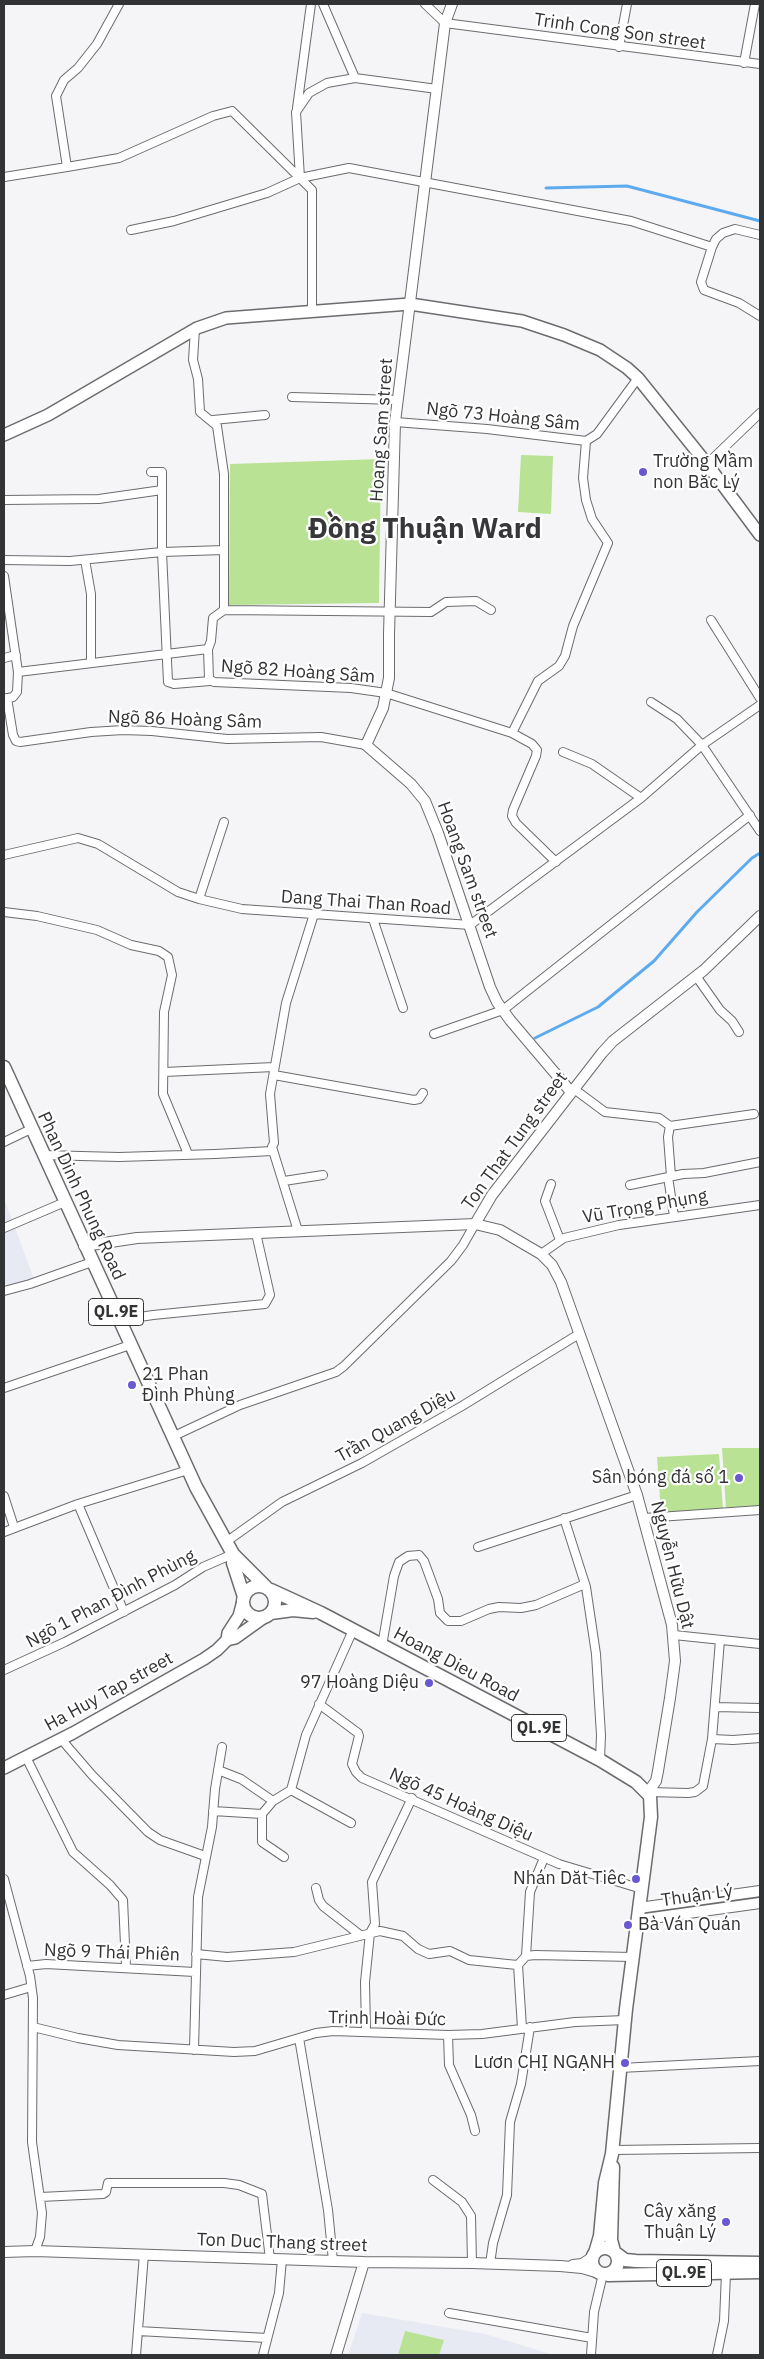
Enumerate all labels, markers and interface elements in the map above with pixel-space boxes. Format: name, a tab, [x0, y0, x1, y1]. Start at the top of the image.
street label: Trinh Cong Son street	[533, 9, 707, 55]
street label: Hoang Sam street	[366, 357, 398, 503]
street label: Ngõ 73 Hoàng Sâm	[425, 398, 581, 436]
place label: Trường Mầm non Băc Lý	[653, 451, 753, 494]
marker: Trường Mầm non Băc Lý	[637, 466, 649, 478]
district label: Đồng Thuận Ward	[308, 513, 542, 547]
street label: Ngõ 82 Hoàng Sâm	[220, 656, 376, 688]
street label: Ngõ 86 Hoàng Sâm	[107, 707, 263, 733]
street label: Hoang Sam street	[432, 799, 502, 941]
street label: Dang Thai Than Road	[280, 886, 452, 920]
street label: Ton That Tung street	[458, 1068, 572, 1214]
street label: Phan Dinh Phung Road	[32, 1108, 130, 1284]
street label: Vũ Trọng Phụng	[581, 1185, 709, 1229]
road number: QL.9E	[88, 1298, 144, 1325]
place label: 21 Phan Đình Phùng	[142, 1364, 234, 1406]
marker: 21 Phan Đình Phùng	[126, 1379, 138, 1391]
street label: Trần Quang Diệu	[332, 1384, 460, 1468]
place label: Sân bóng đá số 1	[592, 1467, 729, 1489]
marker: Sân bóng đá số 1	[733, 1472, 745, 1484]
street label: Nguyễn Hữu Dật	[646, 1499, 698, 1631]
street label: Ngõ 1 Phan Đình Phùng	[22, 1545, 200, 1653]
street label: Hoang Dieu Road	[390, 1623, 522, 1707]
street label: Ha Huy Tap street	[41, 1648, 177, 1736]
place label: 97 Hoàng Diệu	[300, 1672, 419, 1694]
marker: 97 Hoàng Diệu	[423, 1677, 435, 1689]
road number: QL.9E	[512, 1715, 566, 1742]
street label: Ngõ 45 Hoàng Diệu	[386, 1764, 536, 1846]
place label: Nhán Dăt Tiêc	[513, 1868, 626, 1890]
marker: Nhán Dăt Tiêc	[630, 1873, 642, 1885]
street label: Thuận Lý	[660, 1880, 734, 1912]
place label: Bà Ván Quán	[638, 1914, 741, 1936]
marker: Bà Ván Quán	[622, 1919, 634, 1931]
street label: Ngõ 9 Thái Phiên	[44, 1940, 180, 1966]
street label: Trịnh Hoài Đức	[328, 2007, 446, 2031]
place label: Lươn CHỊ NGẠNH	[474, 2052, 615, 2074]
marker: Lươn CHỊ NGẠNH	[619, 2057, 631, 2069]
place label: Cây xăng Thuận Lý	[644, 2201, 716, 2244]
marker: Cây xăng Thuận Lý	[720, 2216, 732, 2228]
street label: Ton Duc Thang street	[196, 2229, 368, 2257]
road number: QL.9E	[656, 2260, 712, 2286]

